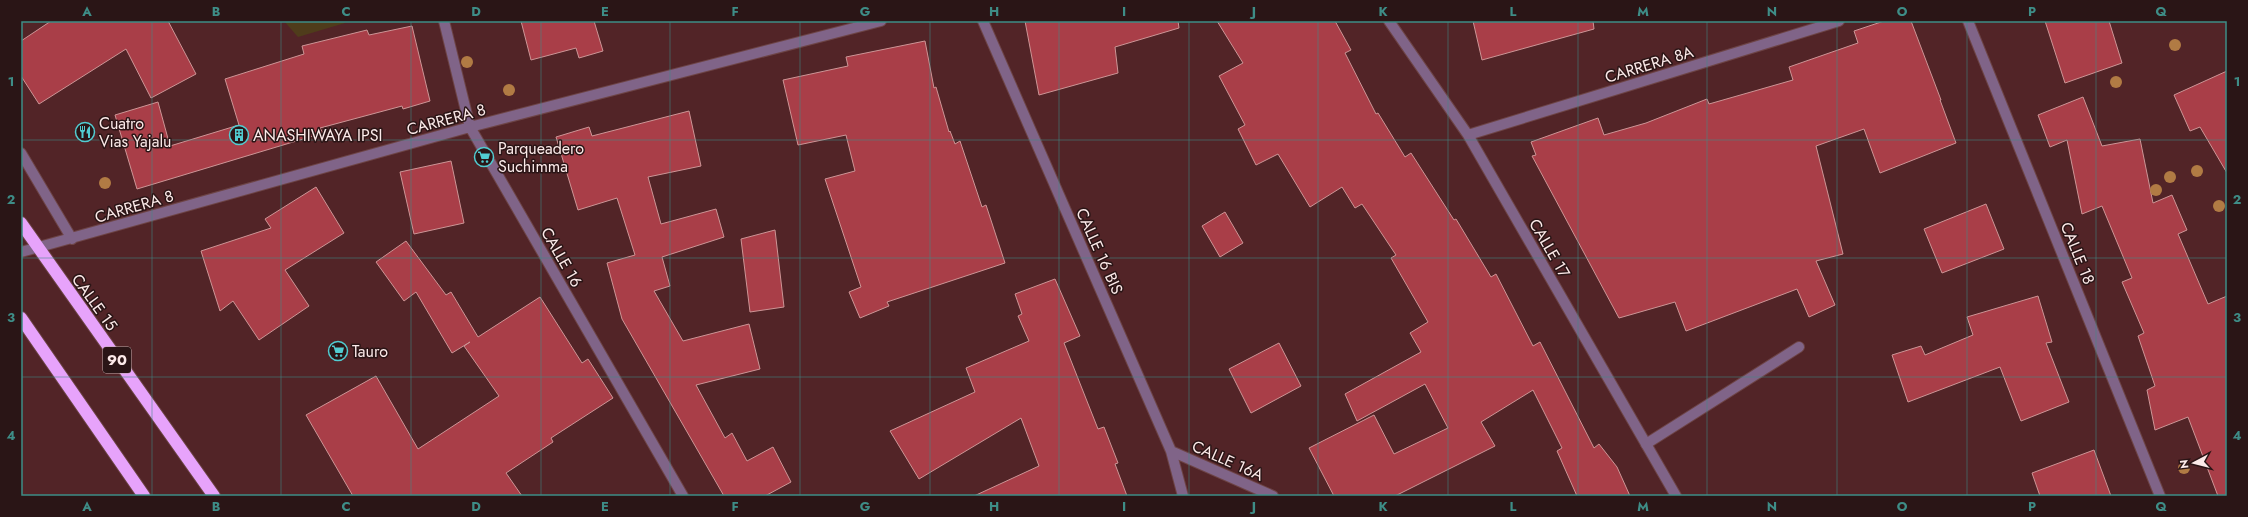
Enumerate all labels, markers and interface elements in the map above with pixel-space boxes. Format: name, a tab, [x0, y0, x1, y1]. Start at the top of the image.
text: A	[81, 2, 92, 21]
text: B	[212, 2, 221, 21]
text: C	[341, 2, 351, 21]
text: D	[471, 2, 481, 21]
text: E	[601, 2, 609, 21]
text: F	[731, 2, 739, 21]
text: G	[860, 2, 871, 21]
text: H	[989, 2, 999, 21]
text: I	[1122, 2, 1126, 21]
text: J	[1249, 2, 1256, 21]
text: K	[1378, 2, 1388, 21]
text: L	[1510, 2, 1517, 21]
text: M	[1637, 2, 1649, 21]
text: N	[1767, 2, 1777, 21]
text: O	[1897, 2, 1908, 21]
text: P	[2028, 2, 2036, 21]
text: Q	[2155, 2, 2167, 21]
street label: CARRERA 8A	[1602, 40, 1697, 89]
text: 1	[8, 72, 14, 91]
text: 1	[2234, 72, 2240, 91]
street label: CARRERA 8	[404, 98, 488, 141]
place label: Cuatro Vias Yajalu	[99, 112, 172, 153]
restaurant icon: Cuatro Vias Yajalu	[74, 121, 96, 143]
building icon: ANASHIWAYA IPSI	[228, 124, 250, 146]
place label: ANASHIWAYA IPSI	[253, 124, 382, 147]
place label: Parqueadero Suchimma	[498, 137, 584, 178]
supermarket icon: Parqueadero Suchimma	[473, 146, 495, 168]
street label: CARRERA 8	[92, 184, 176, 229]
text: 2	[7, 190, 15, 209]
text: 2	[2233, 190, 2241, 209]
street label: CALLE 16 BIS	[1070, 204, 1129, 298]
street label: CALLE 17	[1523, 214, 1576, 283]
street label: CALLE 18	[2055, 219, 2100, 288]
street label: CALLE 16	[535, 223, 588, 291]
street label: CALLE 15	[66, 269, 123, 336]
text: 3	[7, 308, 15, 327]
text: 3	[2233, 308, 2241, 327]
supermarket icon: Tauro	[327, 340, 349, 362]
place label: Tauro	[352, 340, 388, 363]
road number: 90	[103, 347, 131, 373]
text: 4	[6, 426, 16, 445]
text: 4	[2232, 426, 2242, 445]
street label: CALLE 16A	[1188, 434, 1268, 487]
north arrow	[2174, 443, 2214, 483]
text: N	[2176, 459, 2193, 470]
text: A	[81, 497, 92, 516]
text: B	[212, 497, 221, 516]
text: C	[341, 497, 351, 516]
text: D	[471, 497, 481, 516]
text: E	[601, 497, 609, 516]
text: F	[731, 497, 739, 516]
text: G	[860, 497, 871, 516]
text: H	[989, 497, 999, 516]
text: I	[1122, 497, 1126, 516]
text: J	[1249, 497, 1256, 516]
text: K	[1378, 497, 1388, 516]
text: L	[1510, 497, 1517, 516]
text: M	[1637, 497, 1649, 516]
text: N	[1767, 497, 1777, 516]
text: O	[1897, 497, 1908, 516]
text: P	[2028, 497, 2036, 516]
text: Q	[2155, 497, 2167, 516]

